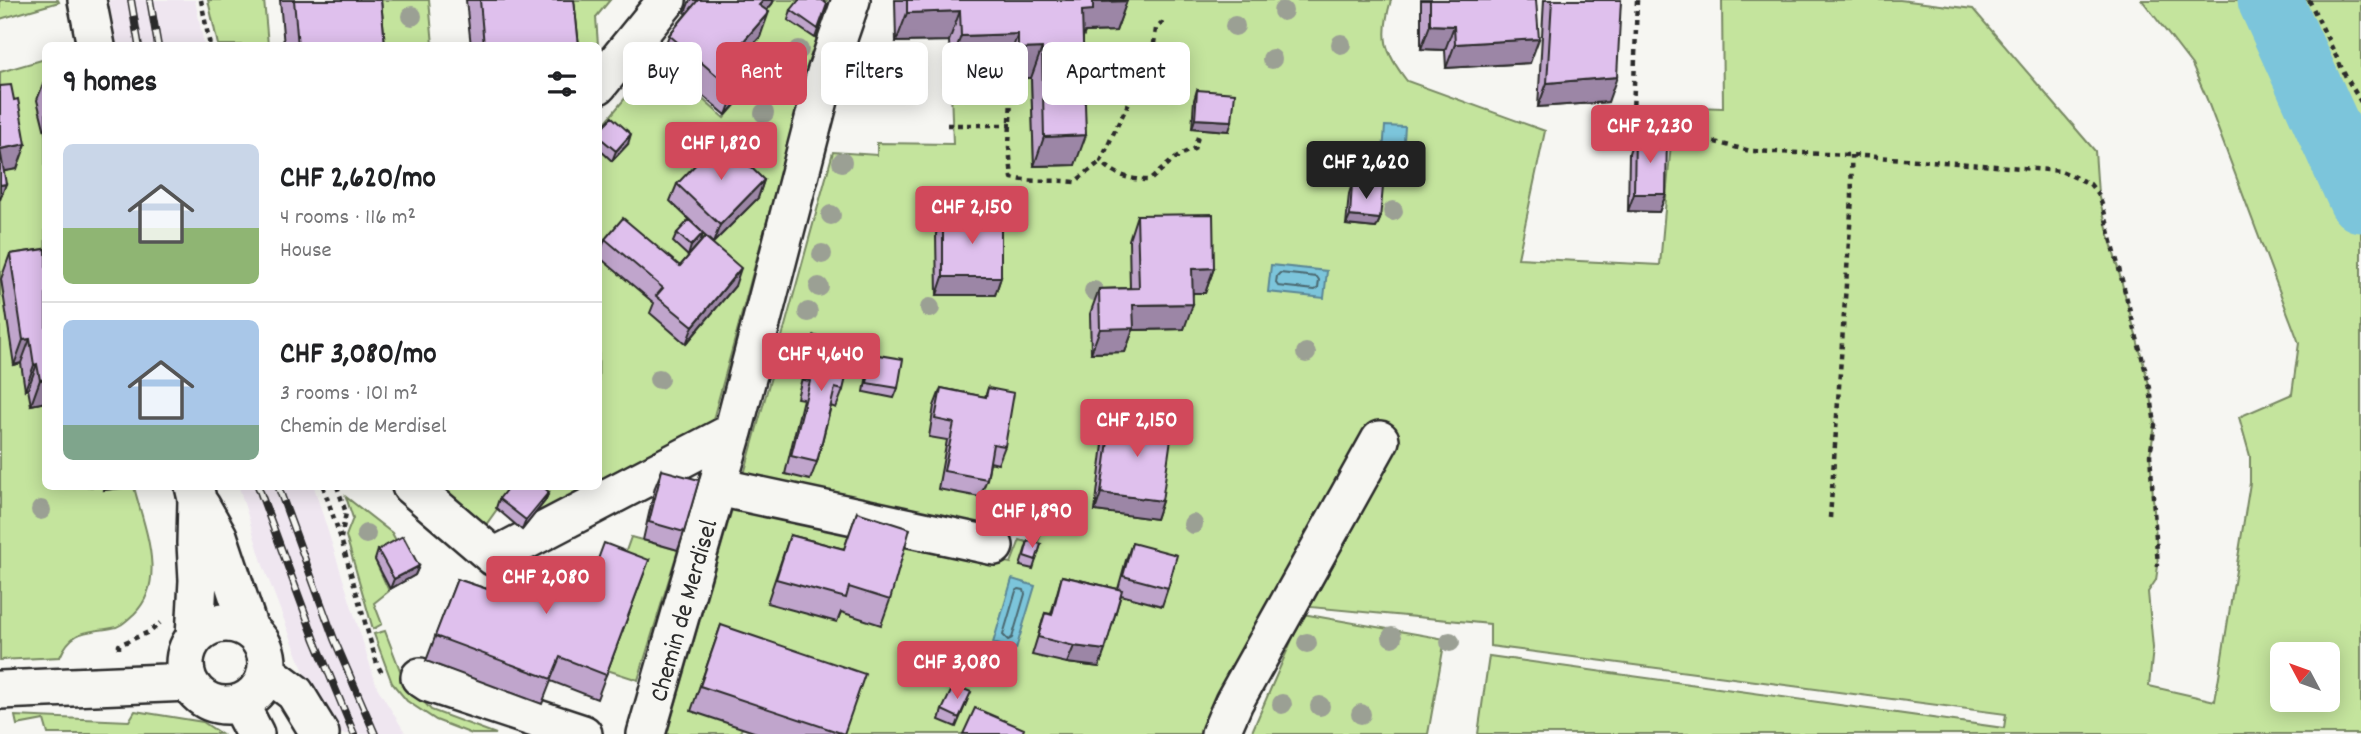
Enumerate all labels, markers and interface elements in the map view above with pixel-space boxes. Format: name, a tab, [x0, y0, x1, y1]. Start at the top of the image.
chip: Buy	[623, 42, 702, 105]
chip: Rent	[716, 42, 807, 105]
chip: Filters	[821, 42, 928, 105]
chip: New	[942, 42, 1028, 105]
chip: Apartment	[1042, 42, 1190, 105]
text: 9 homes	[63, 63, 157, 106]
icon: filters	[543, 65, 581, 103]
pin: CHF 2,230	[1570, 106, 1730, 165]
text: CHF 2,230	[1607, 111, 1693, 144]
pin: CHF 1,820	[641, 122, 801, 182]
text: CHF 1,820	[681, 128, 761, 161]
pin: CHF 2,620	[1286, 142, 1446, 201]
text: CHF 2,620	[1323, 147, 1409, 180]
text: CHF 2,620/mo	[280, 159, 436, 202]
icon: home	[119, 172, 203, 256]
pin: CHF 2,150	[892, 187, 1052, 246]
text: CHF 2,150	[931, 192, 1013, 225]
text: 4 rooms · 116 m²	[280, 202, 416, 235]
text: House	[280, 235, 332, 268]
pin: CHF 4,640	[741, 334, 901, 393]
text: CHF 3,080/mo	[280, 335, 437, 378]
text: CHF 4,640	[778, 339, 864, 372]
icon: home	[119, 348, 203, 432]
text: 3 rooms · 101 m²	[280, 378, 418, 411]
pin: CHF 2,150	[1057, 400, 1217, 459]
text: CHF 2,150	[1096, 405, 1178, 438]
text: Chemin de Merdisel	[280, 411, 447, 444]
pin: CHF 1,890	[952, 490, 1112, 550]
text: CHF 1,890	[992, 496, 1072, 529]
street label: Chemin de Merdisel	[642, 515, 729, 707]
pin: CHF 2,080	[466, 556, 626, 616]
text: CHF 2,080	[502, 562, 590, 595]
pin: CHF 3,080	[877, 642, 1037, 701]
north arrow	[2270, 642, 2340, 712]
map controls	[2270, 642, 2340, 712]
text: CHF 3,080	[913, 647, 1001, 680]

